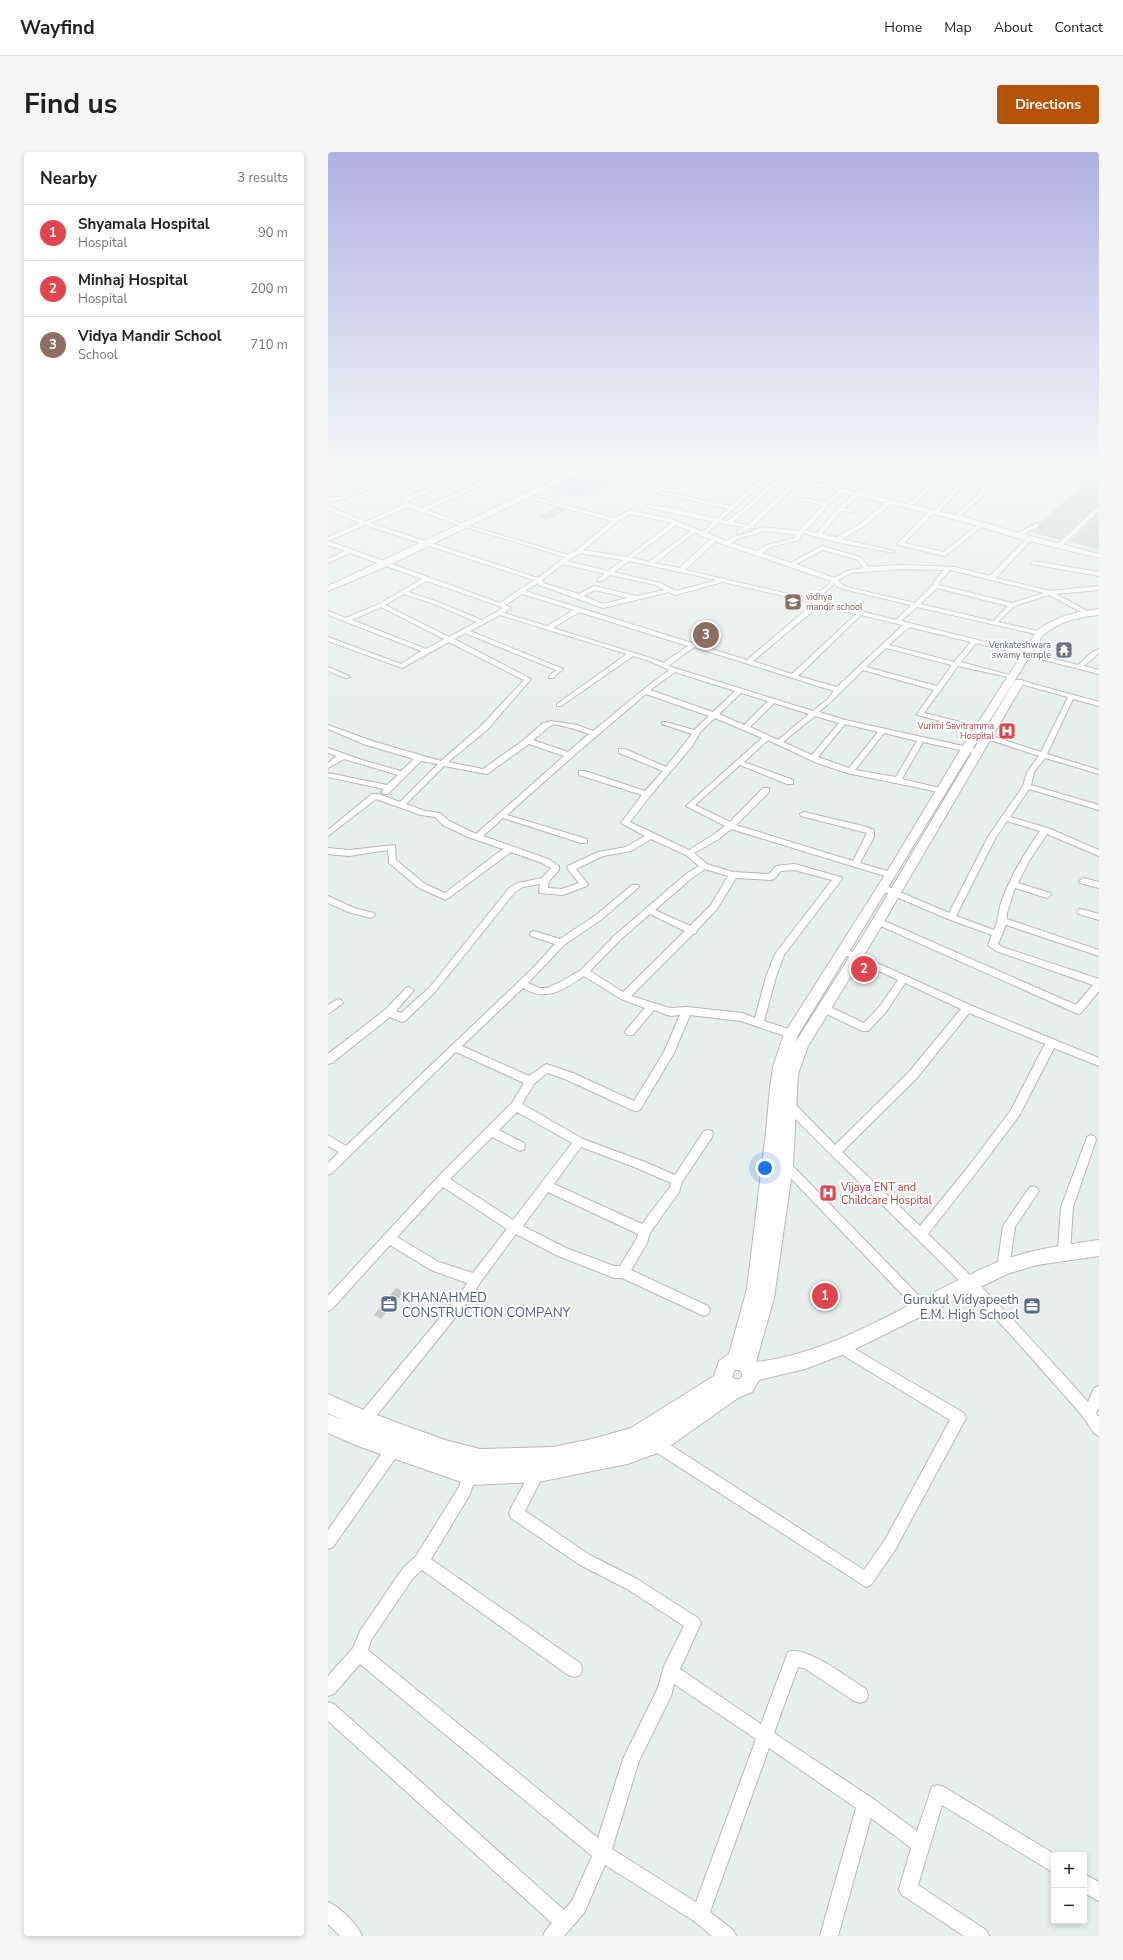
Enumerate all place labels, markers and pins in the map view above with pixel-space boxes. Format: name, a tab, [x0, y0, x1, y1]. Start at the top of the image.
place label: vidhya mandir school	[806, 591, 863, 613]
school or university icon: vidhya mandir school	[783, 592, 803, 612]
pin: 3	[693, 620, 719, 650]
place label: Venkateshwara swamy temple	[988, 639, 1051, 661]
temple icon: Venkateshwara swamy temple	[1054, 640, 1074, 660]
place label: Vurimi Savitramma Hospital	[917, 720, 994, 742]
hospital icon: Vurimi Savitramma Hospital	[997, 721, 1017, 741]
pin: 2	[851, 954, 877, 984]
place label: Vijaya ENT and Childcare Hospital	[840, 1180, 933, 1208]
hospital icon: Vijaya ENT and Childcare Hospital	[818, 1183, 838, 1203]
pin: 1	[812, 1281, 838, 1311]
place label: KHANAHMED CONSTRUCTION COMPANY	[402, 1289, 571, 1322]
place label: Gurukul Vidyapeeth E.M. High School	[903, 1291, 1019, 1324]
office icon: KHANAHMED CONSTRUCTION COMPANY	[379, 1294, 399, 1314]
office icon: Gurukul Vidyapeeth E.M. High School	[1022, 1296, 1042, 1316]

